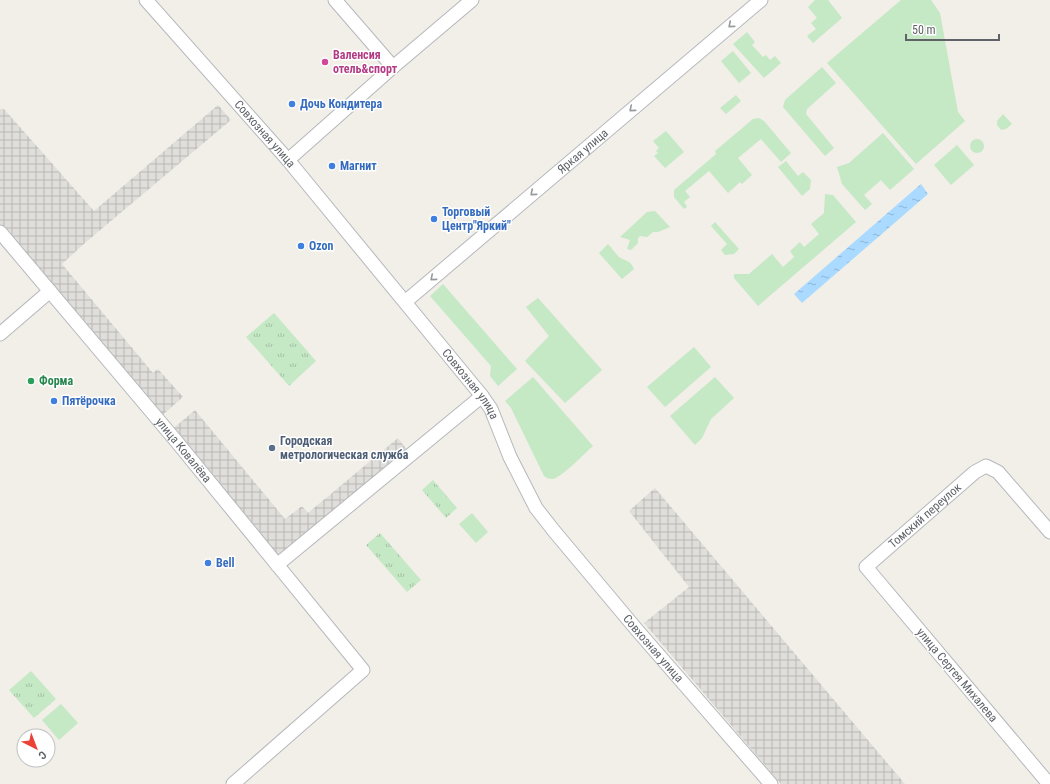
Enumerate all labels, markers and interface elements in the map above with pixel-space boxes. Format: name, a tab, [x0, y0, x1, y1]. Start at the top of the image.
scale bar	[906, 16, 999, 42]
one-way arrow	[728, 21, 735, 28]
text: 50 m	[912, 23, 936, 37]
place label: Валенсия отель&спорт	[333, 48, 398, 76]
marker: Валенсия отель&спорт	[320, 57, 330, 67]
street label: Совхозная улица	[231, 97, 298, 170]
place label: Дочь Кондитера	[300, 97, 382, 111]
marker: Дочь Кондитера	[287, 99, 297, 109]
one-way arrow	[629, 105, 636, 112]
street label: Яркая улица	[555, 126, 611, 177]
place label: Магнит	[340, 159, 377, 173]
marker: Магнит	[327, 161, 337, 171]
one-way arrow	[530, 189, 537, 196]
place label: Торговый Центр"Яркий"	[442, 205, 511, 233]
marker: Торговый Центр"Яркий"	[429, 214, 439, 224]
place label: Ozon	[309, 239, 334, 253]
marker: Ozon	[296, 241, 306, 251]
one-way arrow	[431, 273, 438, 280]
street label: Совхозная улица	[439, 346, 501, 421]
place label: Форма	[39, 374, 74, 388]
marker: Форма	[26, 376, 36, 386]
place label: Пятёрочка	[62, 394, 116, 408]
marker: Пятёрочка	[49, 396, 59, 406]
street label: улица Ковалёва	[153, 415, 214, 486]
place label: Городская метрологическая служба	[280, 434, 409, 462]
marker: Городская метрологическая служба	[267, 443, 277, 453]
street label: Томский переулок	[886, 480, 964, 551]
place label: Bell	[216, 556, 235, 570]
marker: Bell	[203, 558, 213, 568]
street label: Совхозная улица	[620, 612, 686, 685]
street label: улица Сергея Михалева	[914, 625, 1001, 725]
north arrow	[16, 728, 56, 768]
text: С	[36, 748, 49, 762]

